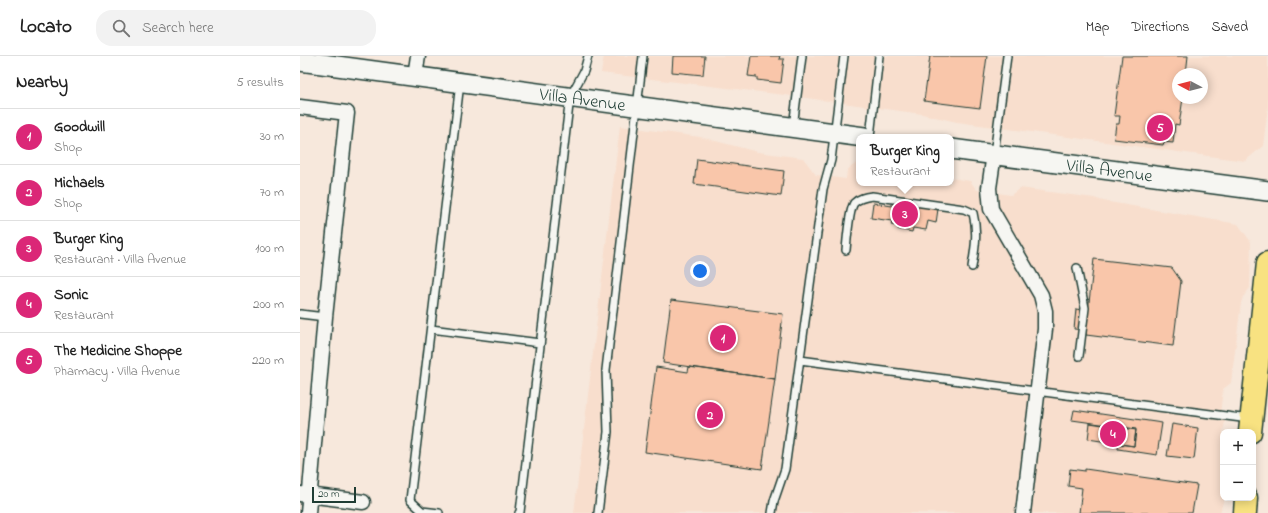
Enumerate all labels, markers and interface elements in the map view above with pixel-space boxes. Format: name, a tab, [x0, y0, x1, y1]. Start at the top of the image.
search box	[96, 10, 376, 46]
text: Locato	[20, 14, 72, 41]
icon: search	[110, 17, 132, 39]
text: Search here	[142, 17, 214, 39]
text: Map	[1086, 17, 1109, 38]
text: Directions	[1131, 17, 1189, 38]
text: Saved	[1211, 17, 1248, 38]
north arrow	[1172, 68, 1208, 104]
text: Nearby	[16, 70, 68, 95]
text: 5 results	[236, 73, 284, 92]
street label: Villa Avenue	[536, 82, 628, 120]
pin: 5	[1147, 113, 1173, 143]
text: Goodwill	[54, 116, 105, 138]
text: 1	[27, 127, 31, 146]
text: 30 m	[260, 127, 284, 146]
popup	[856, 134, 954, 186]
text: Shop	[54, 138, 82, 157]
text: Burger King	[870, 140, 940, 162]
street label: Villa Avenue	[1064, 153, 1155, 191]
text: Restaurant	[870, 162, 931, 181]
text: Michaels	[54, 172, 105, 194]
text: 2	[26, 183, 32, 202]
text: 70 m	[260, 183, 284, 202]
text: Shop	[54, 194, 82, 213]
pin: 3	[892, 199, 918, 229]
text: Burger King	[54, 228, 123, 250]
text: 3	[26, 239, 32, 258]
text: 100 m	[255, 239, 284, 258]
text: Restaurant · Villa Avenue	[54, 250, 186, 269]
your location	[690, 261, 710, 281]
text: Sonic	[54, 284, 88, 306]
text: 4	[26, 295, 32, 314]
text: 200 m	[253, 295, 284, 314]
text: Restaurant	[54, 306, 114, 325]
pin: 1	[710, 323, 736, 353]
text: The Medicine Shoppe	[54, 340, 182, 362]
text: 5	[25, 351, 33, 370]
text: 220 m	[252, 351, 284, 370]
text: Pharmacy · Villa Avenue	[54, 362, 180, 381]
pin: 2	[697, 400, 723, 430]
pin: 4	[1100, 419, 1126, 449]
map controls	[1220, 429, 1256, 501]
button: +	[1220, 429, 1256, 465]
button: −	[1220, 465, 1256, 501]
scale bar	[312, 485, 356, 504]
text: 20 m	[318, 486, 340, 502]

